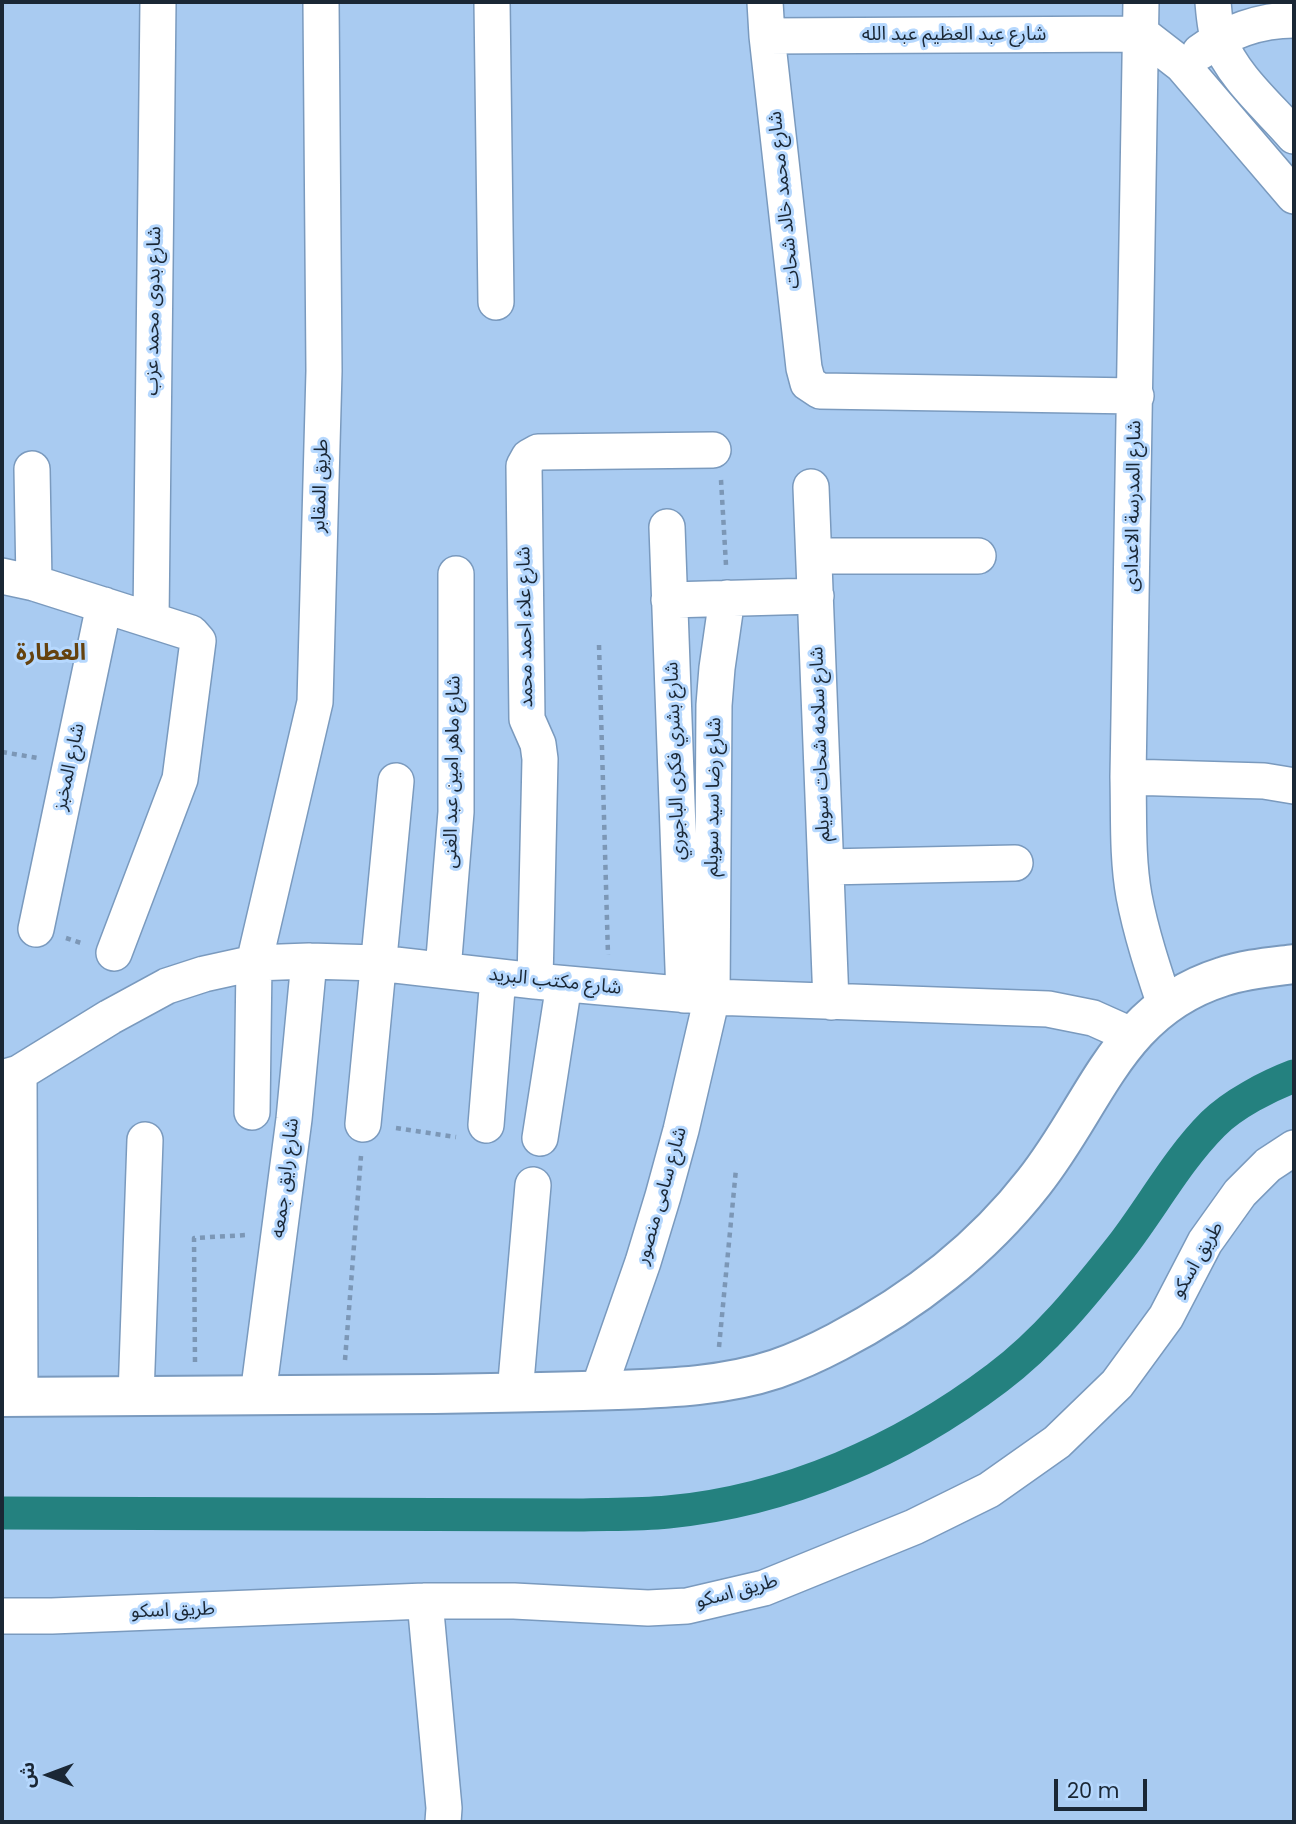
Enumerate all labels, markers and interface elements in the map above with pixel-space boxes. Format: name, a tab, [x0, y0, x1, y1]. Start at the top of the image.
street label: شارع عبد العظيم عبد الله	[862, 24, 1046, 46]
street label: شارع محمد خالد شحات	[764, 110, 806, 290]
street label: شارع بدوى محمد عزب	[141, 226, 167, 396]
street label: شارع المدرسة الاعدادى	[1121, 420, 1147, 592]
street label: طريق المقابر	[308, 439, 334, 533]
street label: شارع علاء احمد محمد	[513, 546, 539, 708]
district label: العطارة	[16, 640, 86, 668]
street label: شارع سلامه شحات سويلم	[806, 646, 836, 842]
street label: شارع بشري فكرى الباجوري	[661, 661, 691, 861]
street label: شارع ماهر امين عبد الغنى	[440, 675, 466, 869]
street label: شارع رضا سيد سويلم	[701, 717, 727, 877]
street label: شارع المخبز	[50, 721, 90, 813]
street label: شارع مكتب البريد	[487, 964, 623, 1000]
street label: شارع رايق جمعه	[267, 1117, 305, 1239]
street label: شارع سامى منصور	[631, 1125, 693, 1267]
street label: طريق اسكو	[1167, 1218, 1229, 1302]
street label: طريق اسكو	[693, 1570, 781, 1614]
street label: طريق اسكو	[131, 1598, 215, 1624]
north arrow	[14, 1740, 84, 1810]
text: ش	[14, 1762, 41, 1788]
scale bar	[1058, 1764, 1151, 1808]
text: 20 m	[1067, 1776, 1120, 1805]

